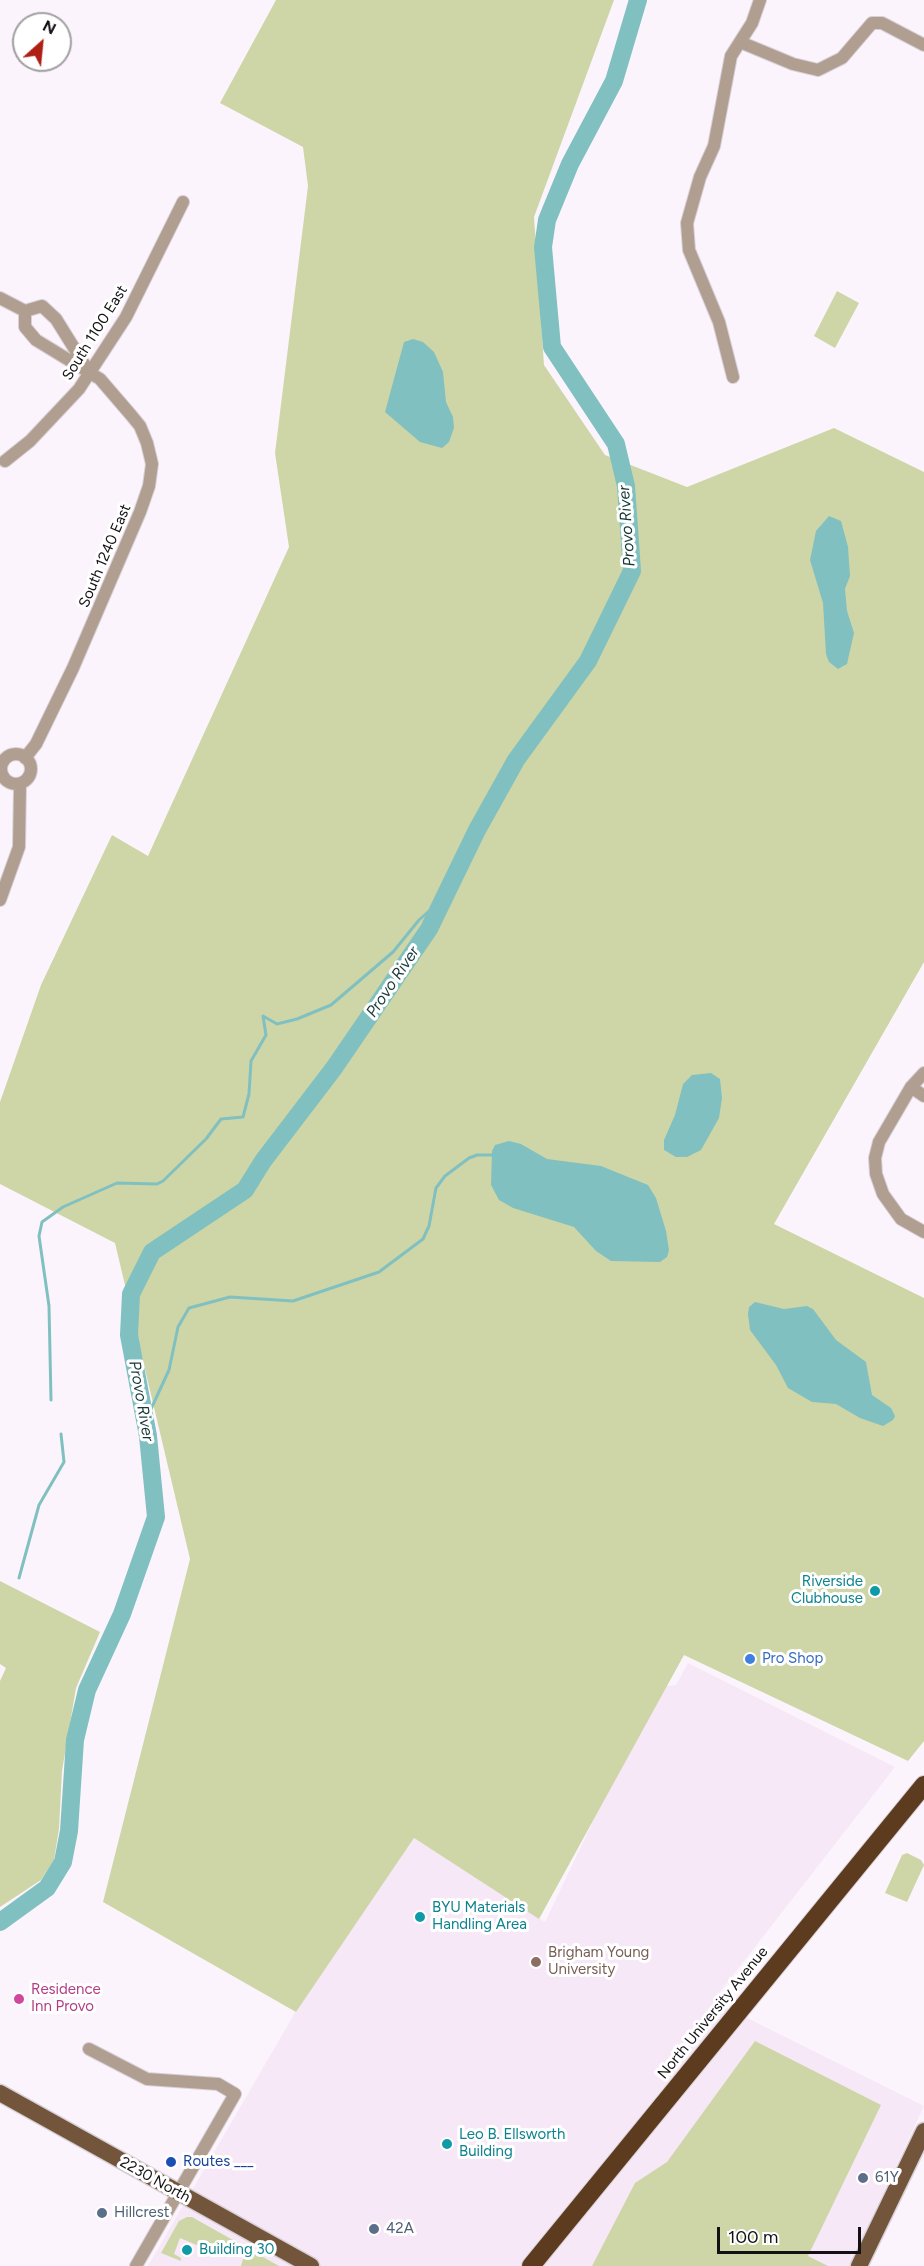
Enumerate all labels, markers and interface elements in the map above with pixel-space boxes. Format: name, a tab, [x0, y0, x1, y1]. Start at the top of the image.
north arrow	[12, 12, 72, 72]
text: N	[40, 16, 59, 39]
street label: South 1100 East	[59, 282, 131, 384]
water label: Provo River	[615, 485, 639, 567]
street label: South 1240 East	[75, 502, 135, 610]
water label: Provo River	[362, 943, 424, 1021]
water label: Provo River	[124, 1359, 158, 1443]
place label: Riverside Clubhouse	[791, 1573, 863, 1608]
marker: Riverside Clubhouse	[868, 1584, 882, 1598]
place label: Pro Shop	[762, 1650, 823, 1668]
marker: Pro Shop	[743, 1652, 757, 1666]
place label: BYU Materials Handling Area	[432, 1899, 527, 1934]
marker: BYU Materials Handling Area	[413, 1910, 427, 1924]
street label: North University Avenue	[654, 1943, 772, 2083]
place label: Brigham Young University	[548, 1944, 649, 1979]
marker: Brigham Young University	[529, 1955, 543, 1969]
place label: Residence Inn Provo	[31, 1981, 101, 2016]
marker: Residence Inn Provo	[12, 1992, 26, 2006]
place label: Leo B. Ellsworth Building	[459, 2126, 565, 2161]
marker: Leo B. Ellsworth Building	[440, 2137, 454, 2151]
street label: 2230 North	[117, 2153, 193, 2207]
place label: Routes ___	[183, 2153, 254, 2171]
marker: Routes ___	[164, 2155, 178, 2169]
place label: 61Y	[875, 2169, 899, 2187]
marker: 61Y	[856, 2171, 870, 2185]
place label: Hillcrest	[114, 2204, 169, 2222]
marker: Hillcrest	[95, 2206, 109, 2220]
scale bar	[720, 2215, 864, 2253]
place label: 42A	[386, 2220, 414, 2238]
marker: 42A	[367, 2222, 381, 2236]
text: 100 m	[728, 2226, 778, 2248]
place label: Building 30	[199, 2241, 274, 2259]
marker: Building 30	[180, 2243, 194, 2257]

